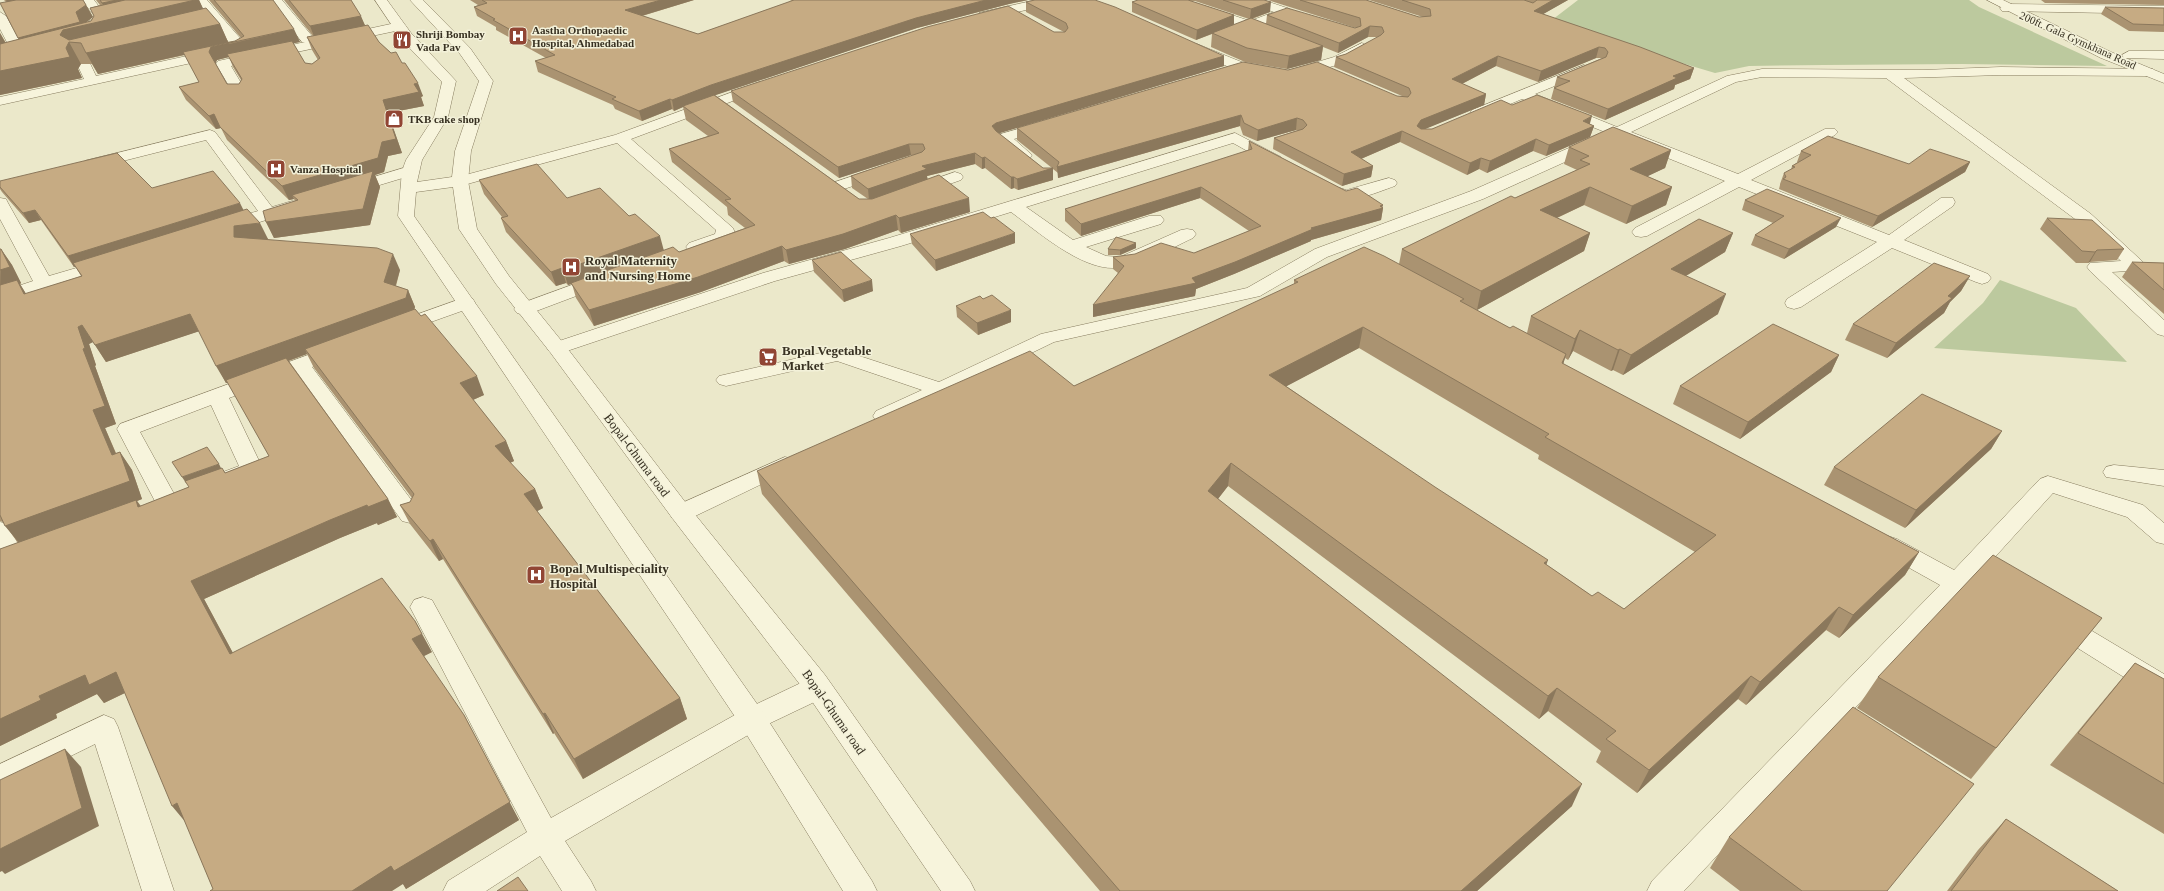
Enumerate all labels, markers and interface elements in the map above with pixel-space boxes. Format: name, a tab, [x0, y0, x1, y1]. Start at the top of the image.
street label: 200ft. Gala Gymkhana Road	[2018, 9, 2139, 71]
place label: Aastha Orthopaedic Hospital, Ahmedabad	[532, 24, 634, 49]
hospital icon: Aastha Orthopaedic Hospital, Ahmedabad	[507, 25, 529, 47]
place label: Shriji Bombay Vada Pav	[416, 28, 485, 53]
restaurant icon: Shriji Bombay Vada Pav	[391, 29, 413, 51]
shop icon: TKB cake shop	[383, 108, 405, 130]
place label: TKB cake shop	[408, 113, 480, 125]
hospital icon: Vanza Hospital	[265, 158, 287, 180]
place label: Vanza Hospital	[290, 163, 361, 175]
place label: Royal Maternity and Nursing Home	[585, 253, 691, 283]
hospital icon: Royal Maternity and Nursing Home	[560, 256, 582, 278]
place label: Bopal Vegetable Market	[782, 343, 871, 373]
supermarket icon: Bopal Vegetable Market	[757, 346, 779, 368]
street label: Bopal-Ghuma road	[601, 411, 673, 500]
place label: Bopal Multispeciality Hospital	[550, 561, 669, 591]
hospital icon: Bopal Multispeciality Hospital	[525, 564, 547, 586]
street label: Bopal-Ghuma road	[799, 667, 869, 758]

